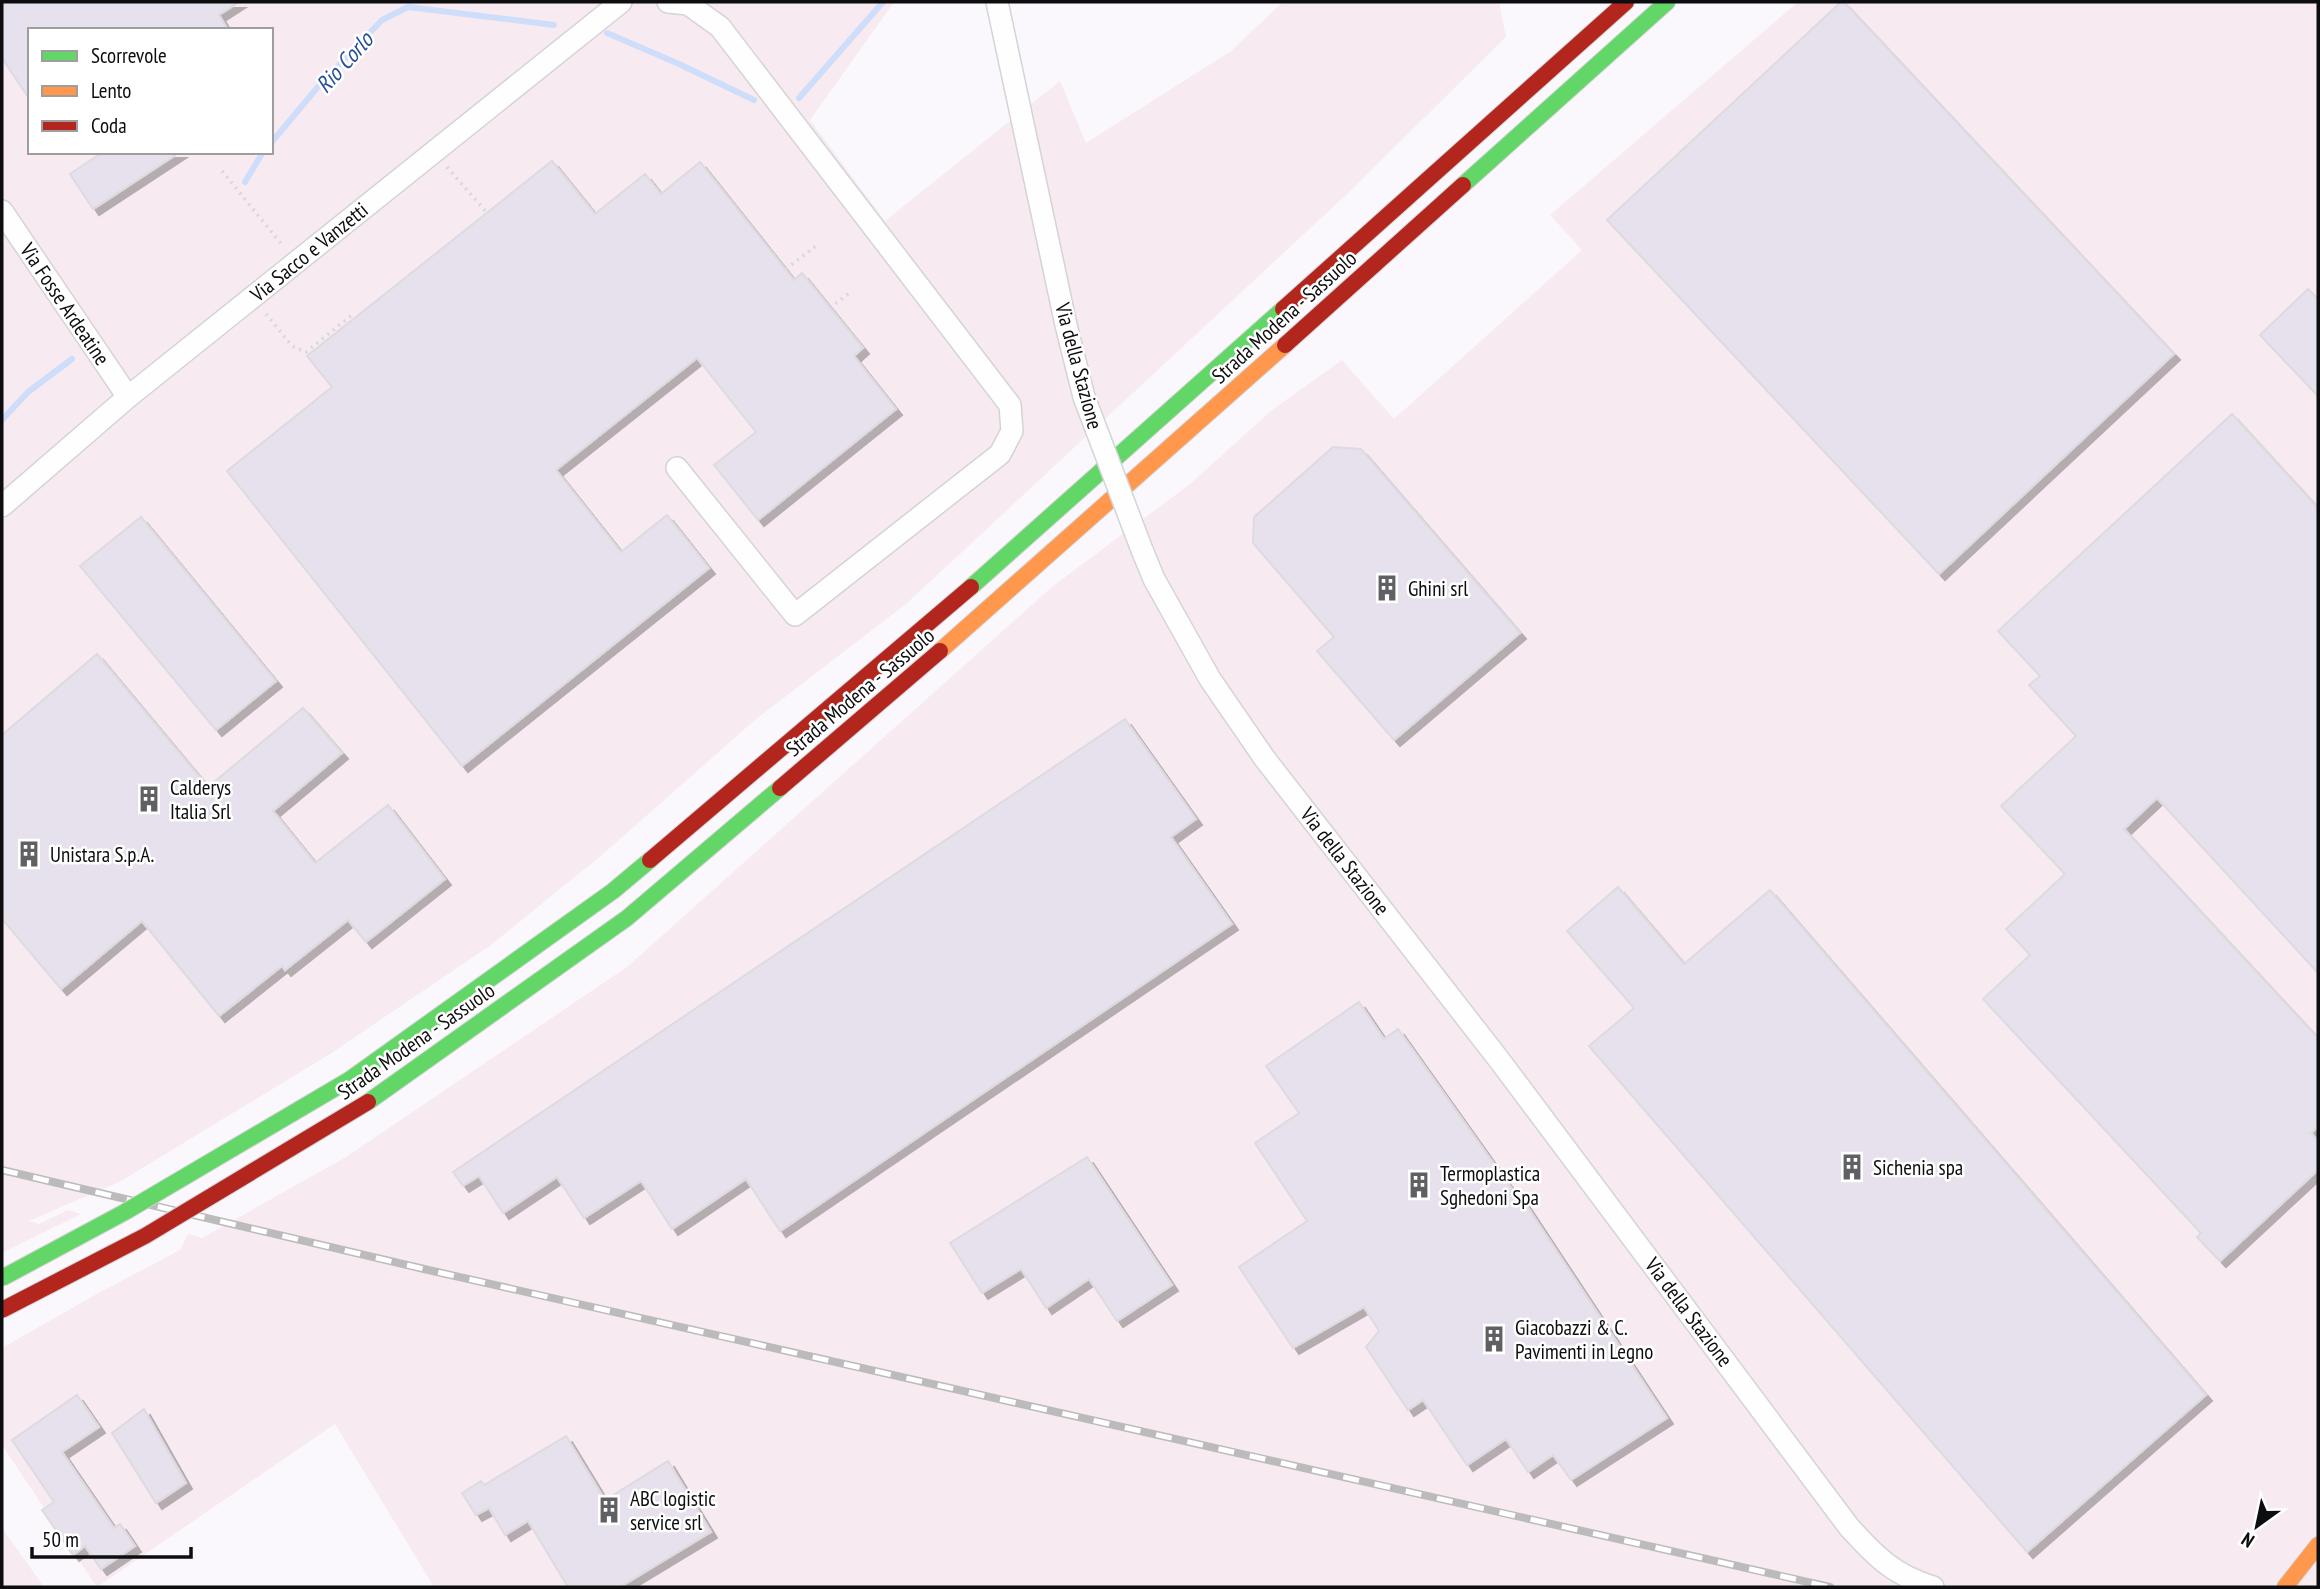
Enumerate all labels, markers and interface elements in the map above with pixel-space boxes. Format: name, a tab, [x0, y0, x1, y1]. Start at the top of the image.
water label: Rio Corlo	[309, 24, 380, 99]
legend	[28, 28, 273, 154]
text: Scorrevole	[91, 42, 167, 69]
text: Lento	[91, 77, 131, 104]
text: Coda	[91, 112, 127, 139]
street label: Via Sacco e Vanzetti	[244, 196, 373, 308]
street label: Via Fosse Ardeatine	[14, 237, 116, 370]
street label: Strada Modena - Sassuolo	[1206, 245, 1362, 389]
street label: Via della Stazione	[1049, 299, 1109, 432]
building icon: Ghini srl	[1372, 573, 1402, 603]
place label: Ghini srl	[1408, 575, 1468, 602]
street label: Strada Modena - Sassuolo	[780, 622, 940, 762]
place label: Calderys Italia Srl	[170, 774, 231, 825]
building icon: Calderys Italia Srl	[134, 784, 164, 814]
street label: Via della Stazione	[1294, 801, 1396, 920]
building icon: Unistara S.p.A.	[14, 839, 44, 869]
place label: Unistara S.p.A.	[50, 841, 154, 868]
street label: Strada Modena - Sassuolo	[332, 977, 500, 1105]
building icon: Sichenia spa	[1837, 1152, 1867, 1182]
place label: Sichenia spa	[1873, 1154, 1963, 1181]
place label: Termoplastica Sghedoni Spa	[1440, 1160, 1540, 1211]
building icon: Termoplastica Sghedoni Spa	[1404, 1170, 1434, 1200]
street label: Via della Stazione	[1639, 1251, 1739, 1372]
place label: Giacobazzi & C. Pavimenti in Legno	[1515, 1314, 1653, 1365]
building icon: Giacobazzi & C. Pavimenti in Legno	[1479, 1324, 1509, 1354]
place label: ABC logistic service srl	[630, 1485, 716, 1536]
north arrow	[2222, 1491, 2292, 1561]
building icon: ABC logistic service srl	[594, 1495, 624, 1525]
scale bar	[32, 1516, 191, 1560]
text: 50 m	[42, 1526, 79, 1553]
text: N	[2237, 1527, 2259, 1553]

